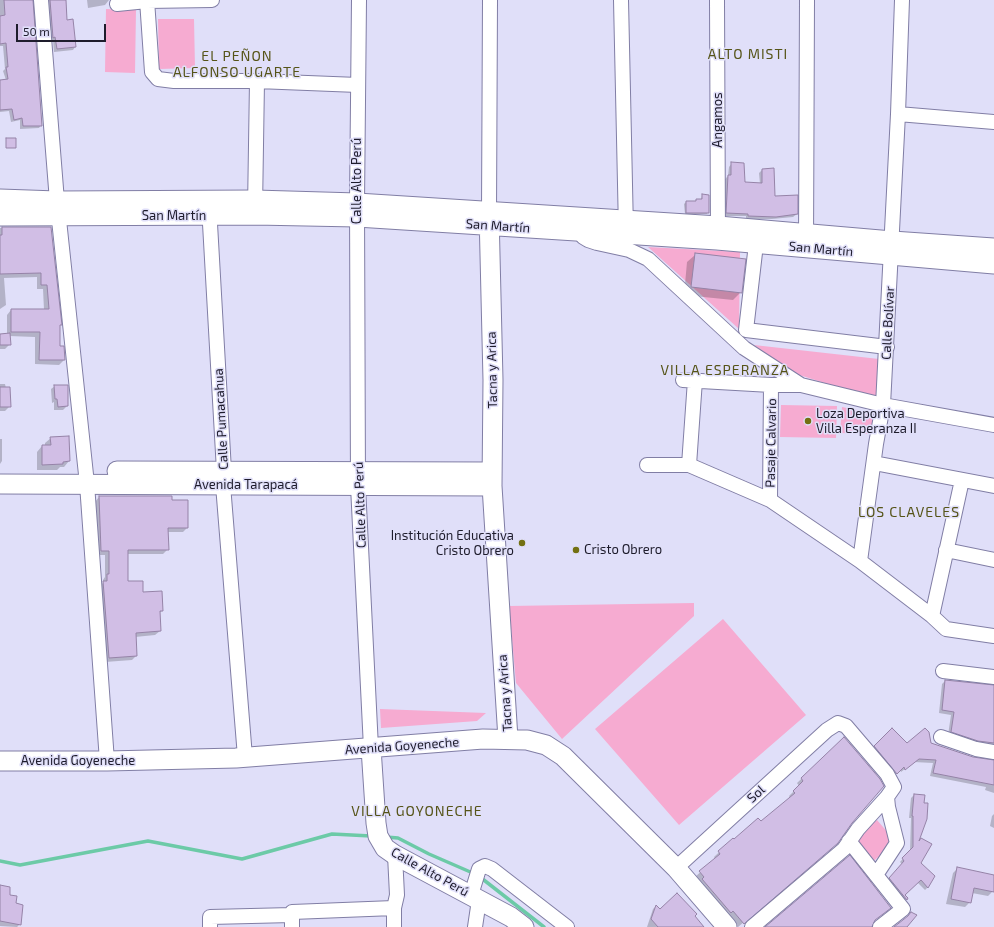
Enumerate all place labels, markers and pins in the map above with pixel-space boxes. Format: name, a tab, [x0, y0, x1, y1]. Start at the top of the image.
place label: Loza Deportiva Villa Esperanza II	[816, 406, 917, 437]
marker: Loza Deportiva Villa Esperanza II	[803, 416, 813, 426]
place label: Institución Educativa Cristo Obrero	[391, 528, 514, 559]
marker: Institución Educativa Cristo Obrero	[517, 538, 527, 548]
place label: Cristo Obrero	[584, 542, 662, 558]
marker: Cristo Obrero	[571, 545, 581, 555]

